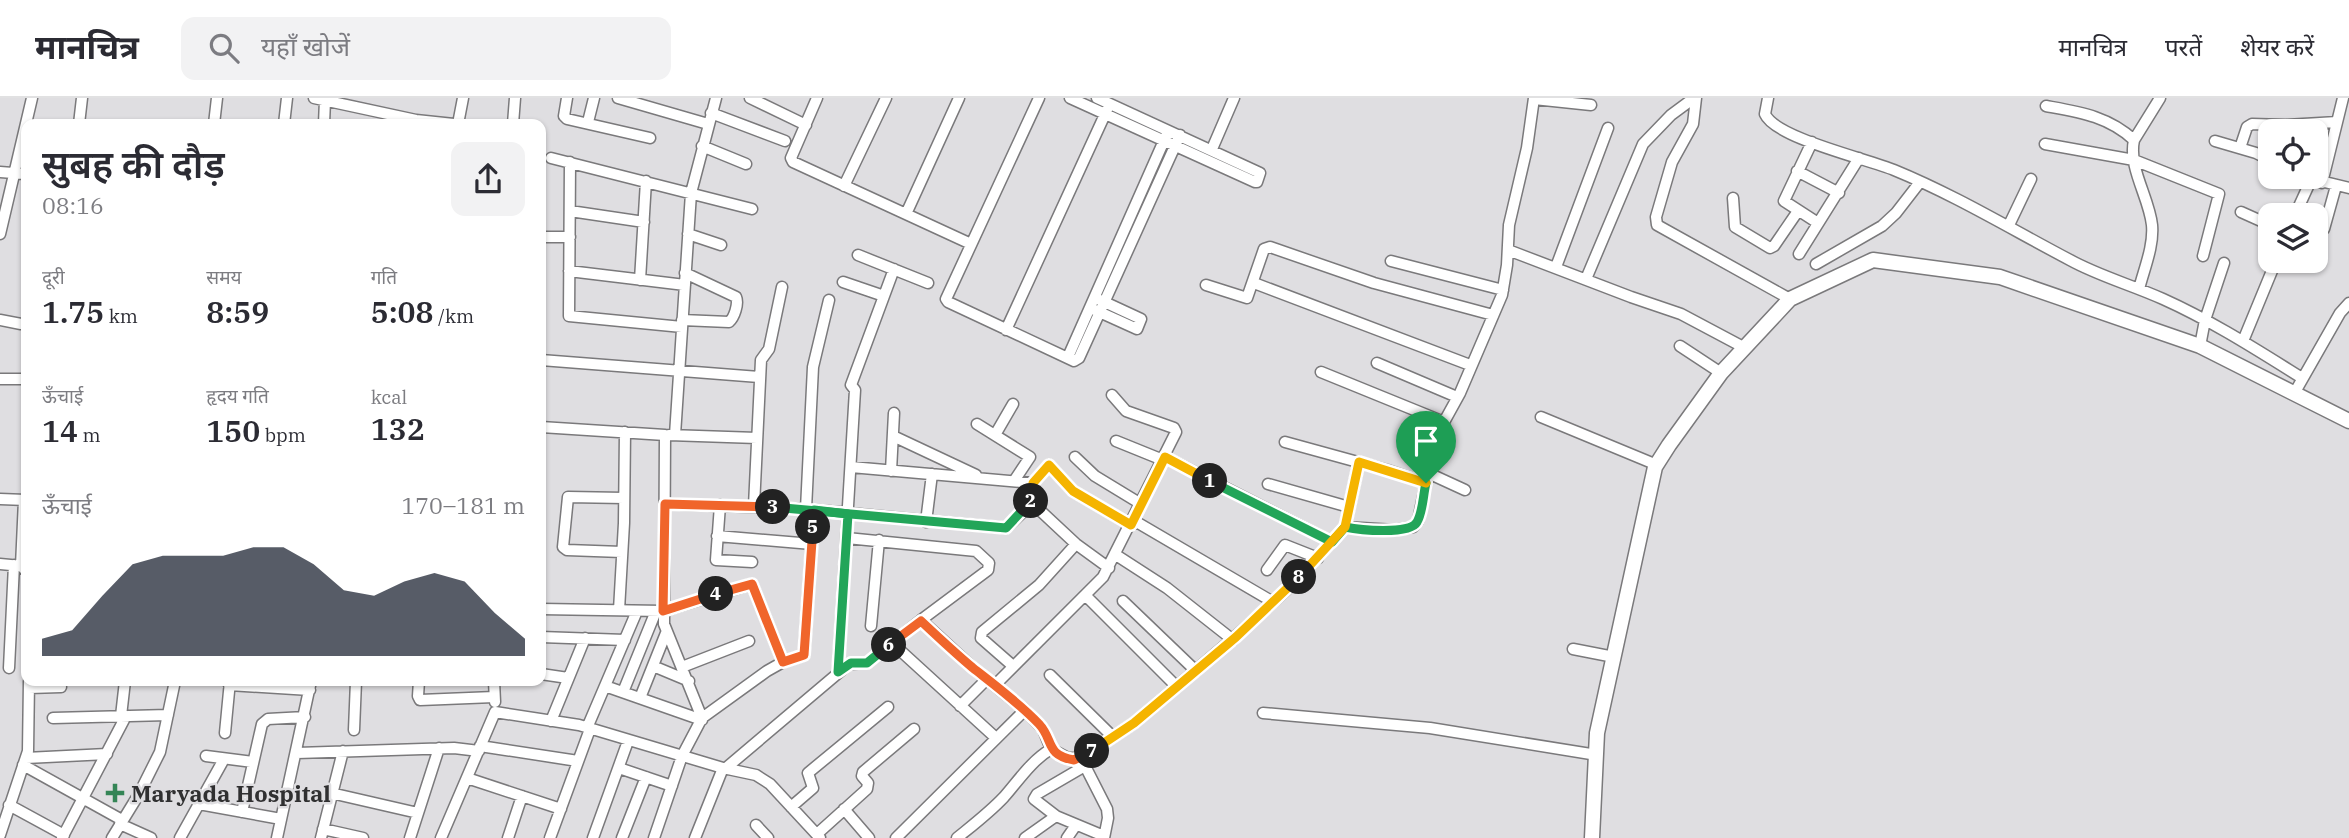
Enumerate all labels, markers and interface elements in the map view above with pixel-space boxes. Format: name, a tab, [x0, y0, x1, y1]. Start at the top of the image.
search box	[181, 17, 671, 80]
text: मानचित्र	[35, 25, 139, 68]
icon: search	[205, 29, 243, 67]
text: यहाँ खोजें	[261, 29, 350, 63]
text: मानचित्र	[2058, 31, 2127, 63]
text: परतें	[2165, 31, 2202, 63]
text: शेयर करें	[2240, 31, 2314, 63]
map controls	[2258, 119, 2328, 273]
button: locate	[2258, 119, 2328, 189]
text: सुबह की दौड़	[42, 139, 225, 188]
button: share	[451, 142, 525, 216]
text: 08:16	[42, 190, 104, 220]
button: layers	[2258, 203, 2328, 273]
text: दूरी	[42, 265, 65, 289]
text: समय	[206, 265, 242, 289]
text: गति	[371, 265, 397, 289]
text: 1.75	[42, 292, 104, 331]
text: 8:59	[206, 292, 269, 331]
text: 5:08	[371, 292, 434, 331]
text: km	[104, 304, 138, 328]
text: /km	[434, 304, 474, 328]
text: ऊँचाई	[42, 384, 83, 408]
text: हृदय गति	[206, 384, 269, 408]
text: kcal	[371, 385, 407, 409]
text: 132	[371, 409, 425, 448]
text: 14	[42, 411, 78, 450]
text: 150	[206, 411, 260, 450]
pin	[1396, 411, 1456, 483]
icon: arrive	[1407, 422, 1445, 460]
text: m	[78, 423, 101, 447]
text: bpm	[260, 423, 306, 447]
pin: 1	[1192, 464, 1228, 498]
text: 1	[1204, 468, 1215, 492]
pin: 2	[1014, 484, 1048, 518]
text: 2	[1025, 488, 1036, 512]
text: ऊँचाई	[42, 490, 92, 520]
text: 170–181 m	[401, 490, 525, 520]
pin: 3	[756, 490, 790, 524]
text: 3	[767, 494, 778, 518]
pin: 5	[796, 510, 830, 544]
text: 5	[807, 514, 818, 538]
pin: 8	[1282, 560, 1316, 594]
text: 8	[1293, 564, 1304, 588]
pin: 4	[698, 576, 734, 612]
text: 4	[710, 581, 721, 605]
pin: 6	[872, 628, 906, 662]
text: 6	[883, 632, 894, 656]
pin: 7	[1074, 734, 1110, 768]
text: 7	[1086, 738, 1097, 762]
place label: Maryada Hospital	[131, 778, 331, 808]
marker: Maryada Hospital	[105, 783, 125, 803]

